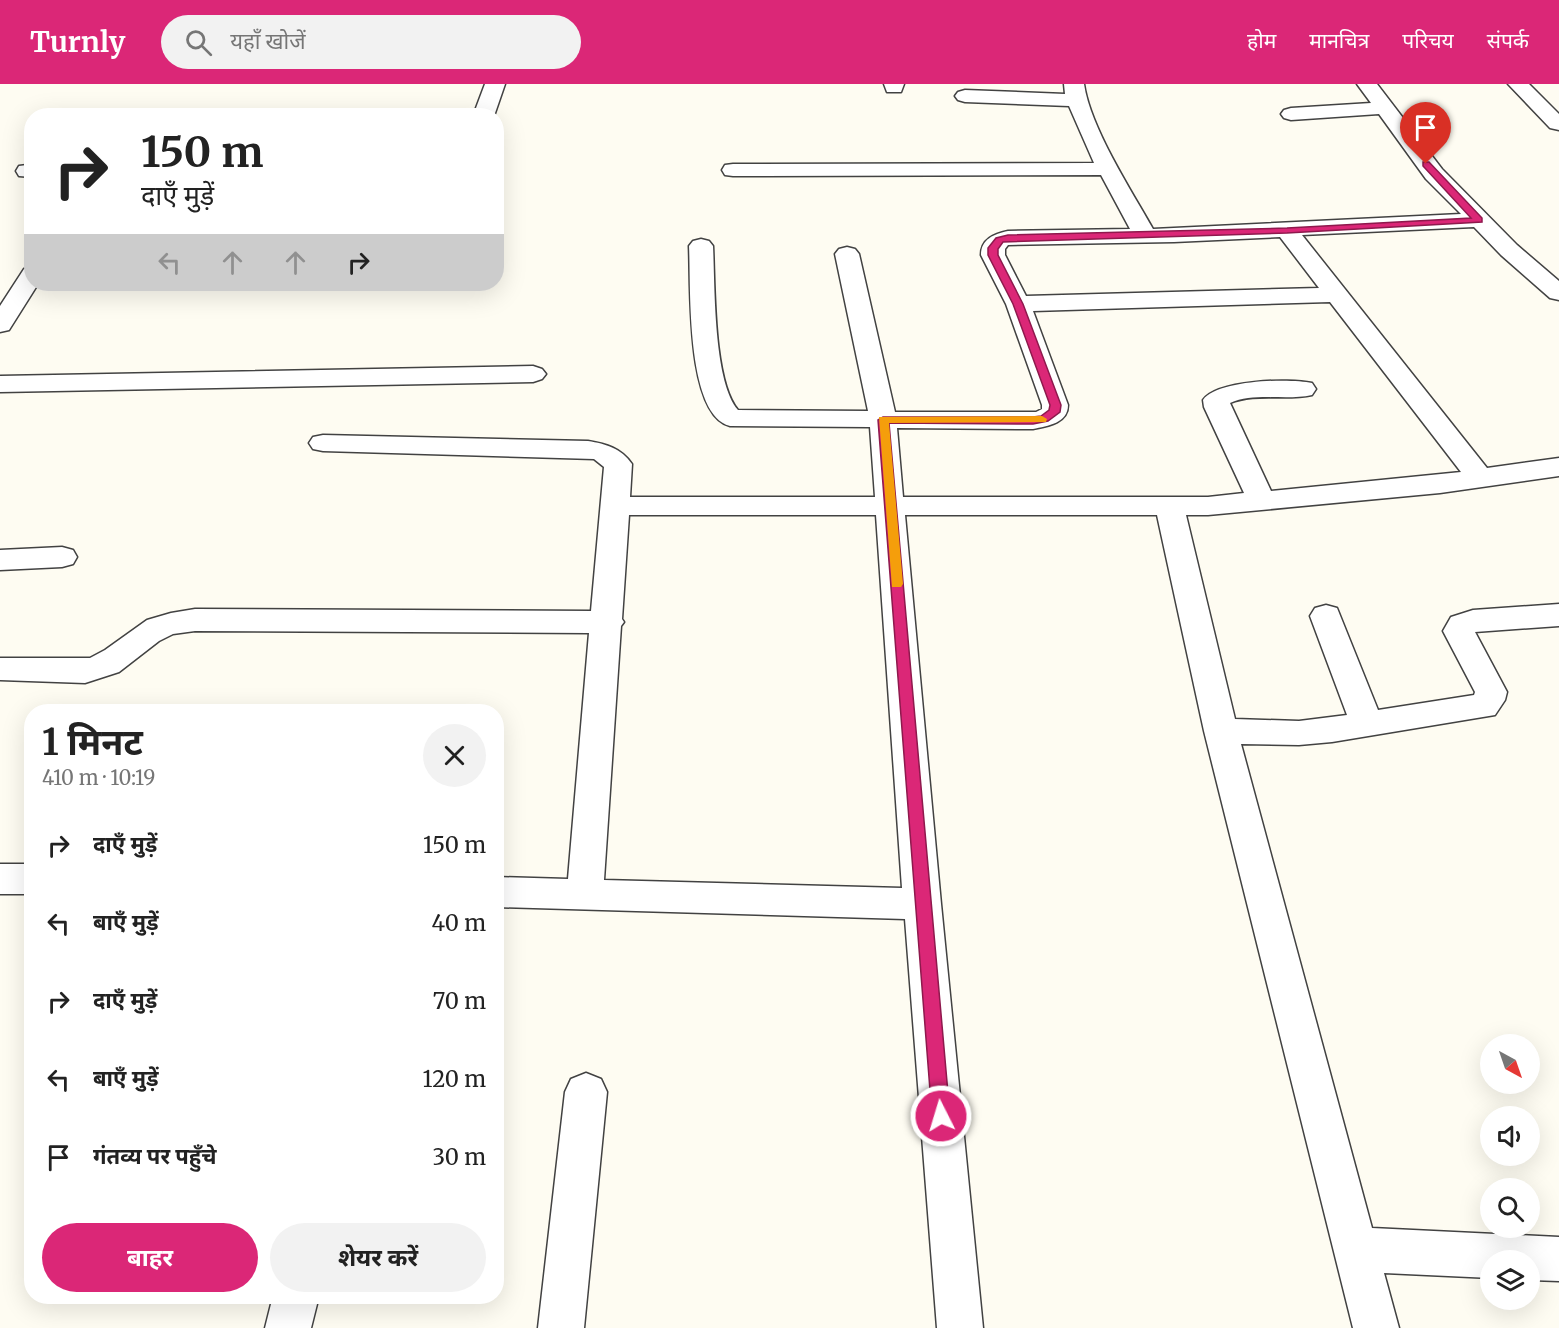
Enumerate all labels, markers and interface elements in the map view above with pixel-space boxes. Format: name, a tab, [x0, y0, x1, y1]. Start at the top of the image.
search box	[161, 15, 581, 69]
text: Turnly	[30, 24, 125, 60]
icon: search	[182, 26, 215, 59]
text: यहाँ खोजें	[230, 27, 306, 55]
text: होम	[1247, 27, 1276, 54]
text: मानचित्र	[1309, 27, 1369, 54]
text: परिचय	[1402, 27, 1454, 54]
text: संपर्क	[1487, 27, 1529, 54]
pin	[1400, 102, 1451, 164]
icon: arrive	[1409, 111, 1442, 144]
text: 150 m	[141, 126, 263, 178]
icon: right	[42, 132, 120, 210]
text: दाएँ मुड़ें	[141, 178, 214, 212]
icon: left	[153, 246, 186, 279]
icon: ahead	[216, 246, 249, 279]
icon: ahead	[279, 246, 312, 279]
icon: right	[342, 246, 375, 279]
text: 1 मिनट	[42, 720, 143, 765]
button: close	[423, 724, 486, 787]
text: 410 m · 10:19	[42, 765, 155, 790]
icon: right	[42, 829, 75, 862]
text: दाएँ मुड़ें	[93, 830, 157, 858]
text: 150 m	[423, 831, 486, 859]
icon: left	[42, 907, 75, 940]
text: बाएँ मुड़ें	[93, 908, 159, 936]
text: 40 m	[431, 909, 486, 937]
icon: right	[42, 985, 75, 1018]
text: दाएँ मुड़ें	[93, 986, 157, 1014]
text: 70 m	[433, 987, 486, 1015]
north arrow	[1480, 1034, 1540, 1094]
map controls	[1480, 1034, 1540, 1310]
icon: left	[42, 1063, 75, 1096]
text: बाएँ मुड़ें	[93, 1064, 159, 1092]
text: 120 m	[422, 1065, 486, 1093]
position arrow	[909, 1084, 973, 1148]
button: sound	[1480, 1106, 1540, 1166]
icon: arrive	[42, 1141, 75, 1174]
text: गंतव्य पर पहुँचे	[93, 1142, 217, 1170]
text: 30 m	[432, 1143, 486, 1171]
button: search	[1480, 1178, 1540, 1238]
button: बाहर	[42, 1223, 258, 1292]
button: शेयर करें	[270, 1223, 486, 1292]
button: layers	[1480, 1250, 1540, 1310]

